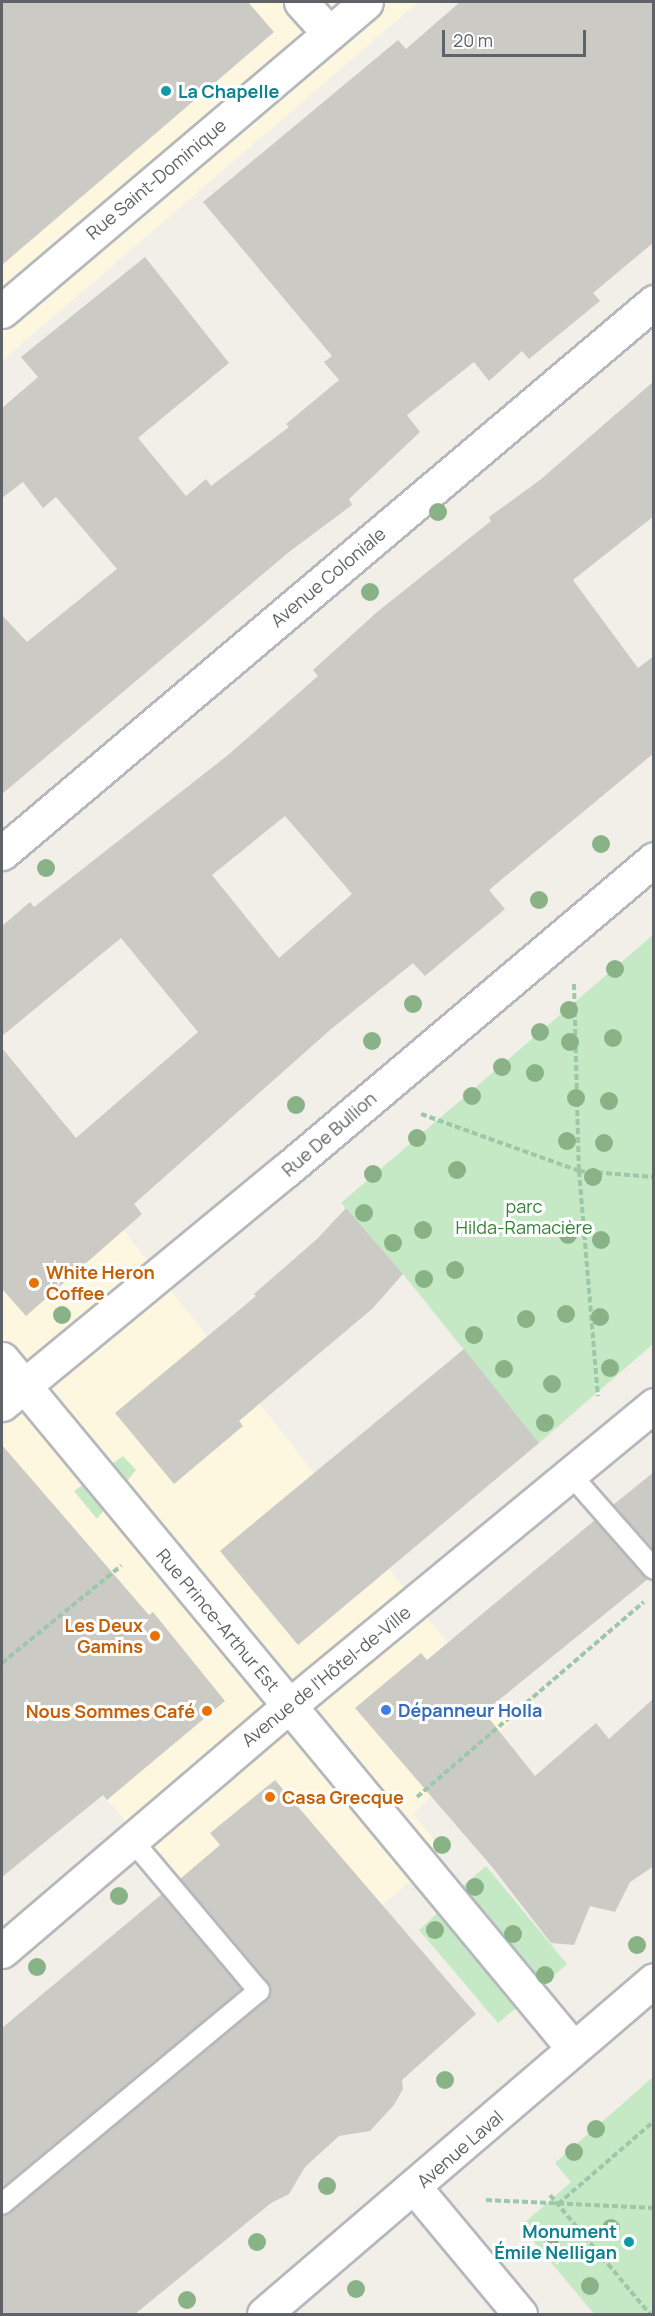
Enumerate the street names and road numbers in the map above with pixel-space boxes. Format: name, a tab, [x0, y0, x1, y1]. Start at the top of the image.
street label: Rue Saint-Dominique	[82, 114, 230, 244]
street label: Avenue Coloniale	[266, 523, 390, 631]
street label: Rue De Bullion	[277, 1087, 381, 1181]
street label: Rue Prince-Arthur Est	[152, 1544, 284, 1696]
street label: Avenue de l'Hôtel-de-Ville	[237, 1601, 415, 1751]
street label: Avenue Laval	[413, 2106, 507, 2192]

